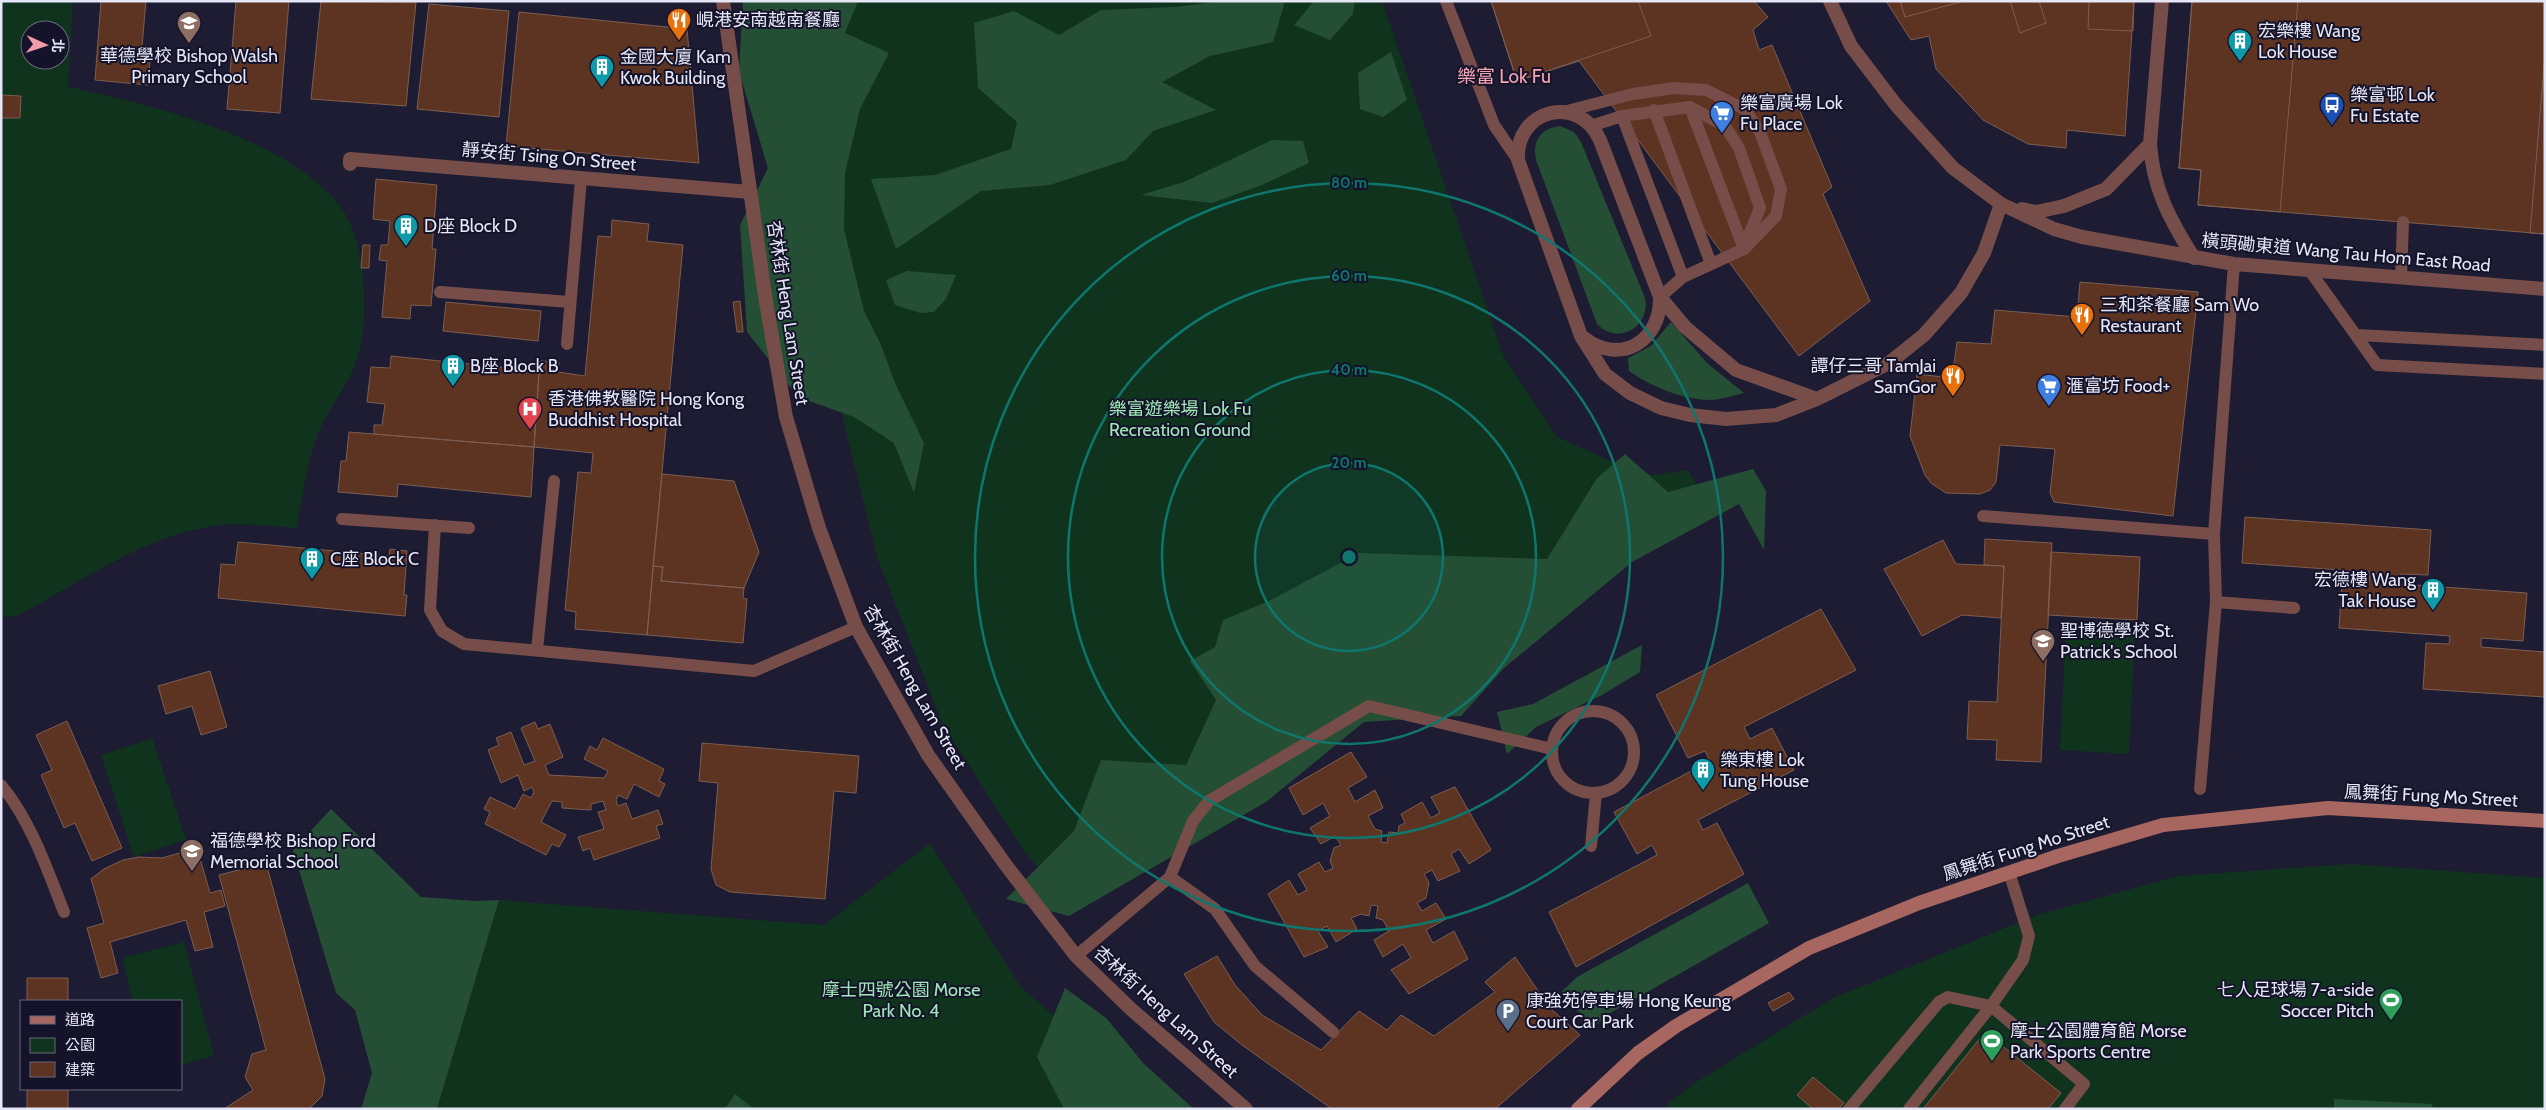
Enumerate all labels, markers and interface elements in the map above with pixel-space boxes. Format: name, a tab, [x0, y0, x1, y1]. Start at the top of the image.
restaurant icon: 峴港安南越南餐廳	[666, 7, 692, 41]
place label: 峴港安南越南餐廳	[696, 9, 840, 31]
school or university icon: 華德學校 Bishop Walsh Primary School	[176, 10, 202, 44]
north arrow	[20, 20, 70, 70]
place label: 宏樂樓 Wang Lok House	[2258, 20, 2361, 63]
building icon: 宏樂樓 Wang Lok House	[2227, 28, 2253, 62]
text: 北	[49, 38, 67, 53]
place label: 華德學校 Bishop Walsh Primary School	[100, 45, 278, 88]
place label: 金國大廈 Kam Kwok Building	[620, 46, 731, 89]
building icon: 金國大廈 Kam Kwok Building	[589, 54, 615, 88]
district label: 樂富 Lok Fu	[1457, 65, 1551, 88]
place label: 樂富邨 Lok Fu Estate	[2350, 84, 2436, 127]
place label: 樂富廣場 Lok Fu Place	[1740, 92, 1844, 135]
bus stop icon: 樂富邨 Lok Fu Estate	[2319, 92, 2345, 126]
supermarket icon: 樂富廣場 Lok Fu Place	[1709, 100, 1735, 134]
street label: 靜安街 Tsing On Street	[461, 138, 637, 176]
text: 80 m	[1331, 174, 1367, 192]
building icon: D座 Block D	[393, 213, 419, 247]
place label: D座 Block D	[424, 215, 517, 237]
street label: 杏林街 Heng Lam Street	[763, 219, 813, 407]
street label: 橫頭磡東道 Wang Tau Hom East Road	[2201, 229, 2491, 277]
text: 60 m	[1331, 267, 1367, 285]
place label: 三和茶餐廳 Sam Wo Restaurant	[2100, 294, 2259, 337]
restaurant icon: 三和茶餐廳 Sam Wo Restaurant	[2069, 302, 2095, 336]
building icon: B座 Block B	[440, 353, 466, 387]
place label: B座 Block B	[470, 355, 559, 377]
place label: 譚仔三哥 TamJai SamGor	[1810, 355, 1936, 398]
text: 40 m	[1331, 361, 1367, 379]
restaurant icon: 譚仔三哥 TamJai SamGor	[1940, 363, 1966, 397]
supermarket icon: 滙富坊 Food+	[2036, 373, 2062, 407]
place label: 滙富坊 Food+	[2066, 375, 2170, 397]
place label: 香港佛教醫院 Hong Kong Buddhist Hospital	[548, 388, 745, 431]
hospital icon: 香港佛教醫院 Hong Kong Buddhist Hospital	[517, 396, 543, 430]
park label: 樂富遊樂場 Lok Fu Recreation Ground	[1108, 398, 1252, 441]
text: 20 m	[1332, 454, 1366, 472]
building icon: C座 Block C	[299, 546, 325, 580]
place label: C座 Block C	[330, 548, 419, 570]
centre of rings	[1340, 548, 1358, 566]
place label: 宏德樓 Wang Tak House	[2314, 569, 2417, 612]
building icon: 宏德樓 Wang Tak House	[2420, 577, 2446, 611]
street label: 杏林街 Heng Lam Street	[859, 601, 971, 773]
place label: 聖博德學校 St. Patrick's School	[2060, 620, 2178, 663]
school or university icon: 聖博德學校 St. Patrick's School	[2030, 628, 2056, 662]
place label: 樂東樓 Lok Tung House	[1720, 749, 1809, 792]
building icon: 樂東樓 Lok Tung House	[1690, 757, 1716, 791]
street label: 鳳舞街 Fung Mo Street	[2344, 780, 2518, 812]
street label: 鳳舞街 Fung Mo Street	[1940, 811, 2112, 885]
place label: 福德學校 Bishop Ford Memorial School	[210, 830, 376, 873]
school or university icon: 福德學校 Bishop Ford Memorial School	[179, 838, 205, 872]
street label: 杏林街 Heng Lam Street	[1089, 941, 1243, 1083]
park label: 摩士四號公園 Morse Park No. 4	[822, 979, 980, 1022]
place label: 七人足球場 7-a-side Soccer Pitch	[2217, 979, 2374, 1022]
sports icon: 七人足球場 7-a-side Soccer Pitch	[2378, 987, 2404, 1021]
place label: 康強苑停車場 Hong Keung Court Car Park	[1526, 990, 1732, 1033]
parking icon: 康強苑停車場 Hong Keung Court Car Park	[1495, 998, 1521, 1032]
legend	[20, 1000, 182, 1090]
text: 道路	[65, 1011, 95, 1029]
place label: 摩士公園體育館 Morse Park Sports Centre	[2010, 1020, 2187, 1063]
sports icon: 摩士公園體育館 Morse Park Sports Centre	[1979, 1028, 2005, 1062]
text: 公園	[65, 1036, 95, 1054]
text: 建築	[65, 1061, 95, 1079]

